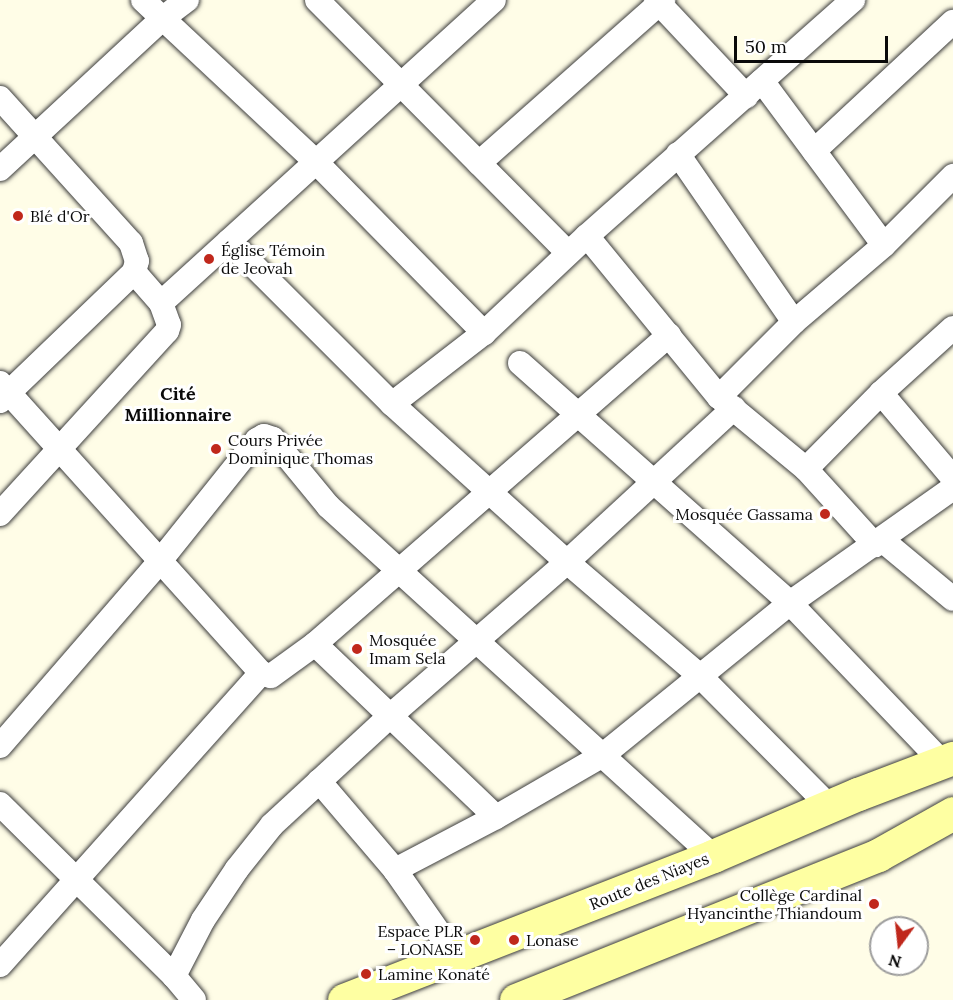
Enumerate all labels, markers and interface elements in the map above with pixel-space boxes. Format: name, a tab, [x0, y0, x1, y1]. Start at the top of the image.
scale bar	[737, 24, 892, 62]
text: 50 m	[745, 35, 787, 58]
place label: Blé d'Or	[30, 206, 90, 226]
marker: Blé d'Or	[11, 209, 25, 223]
place label: Église Témoin de Jeovah	[221, 240, 325, 278]
marker: Église Témoin de Jeovah	[202, 252, 216, 266]
district label: Cité Millionnaire	[125, 384, 231, 426]
place label: Cours Privée Dominique Thomas	[228, 430, 373, 468]
marker: Cours Privée Dominique Thomas	[209, 442, 223, 456]
place label: Mosquée Gassama	[675, 504, 813, 524]
marker: Mosquée Gassama	[818, 507, 832, 521]
place label: Mosquée Imam Sela	[369, 630, 446, 668]
marker: Mosquée Imam Sela	[350, 642, 364, 656]
street label: Route des Niayes	[587, 848, 711, 914]
place label: Collège Cardinal Hyancinthe Thiandoum	[687, 885, 862, 923]
marker: Collège Cardinal Hyancinthe Thiandoum	[867, 897, 881, 911]
north arrow	[869, 916, 929, 976]
place label: Espace PLR – LONASE	[378, 921, 463, 959]
place label: Lonase	[526, 930, 579, 950]
marker: Espace PLR – LONASE	[468, 933, 482, 947]
marker: Lonase	[507, 933, 521, 947]
text: N	[886, 950, 903, 973]
place label: Lamine Konaté	[378, 964, 490, 984]
marker: Lamine Konaté	[359, 967, 373, 981]

